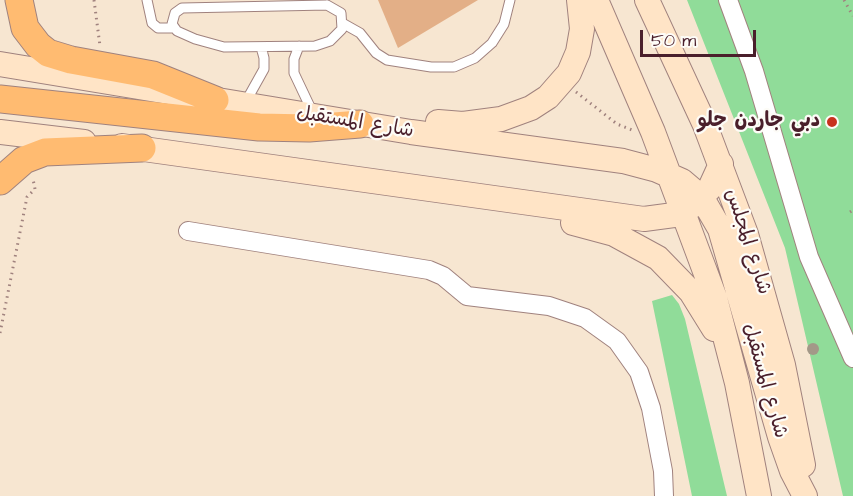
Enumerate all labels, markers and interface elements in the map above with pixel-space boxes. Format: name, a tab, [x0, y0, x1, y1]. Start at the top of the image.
scale bar	[643, 18, 758, 56]
text: 50 m	[651, 28, 696, 53]
street label: شارع المستقبل	[295, 102, 415, 144]
place label: دبي جاردن جلو	[698, 110, 820, 134]
marker: دبي جاردن جلو	[825, 115, 839, 129]
street label: شارع المجلس	[719, 186, 775, 298]
street label: شارع المستقبل	[736, 321, 792, 441]

